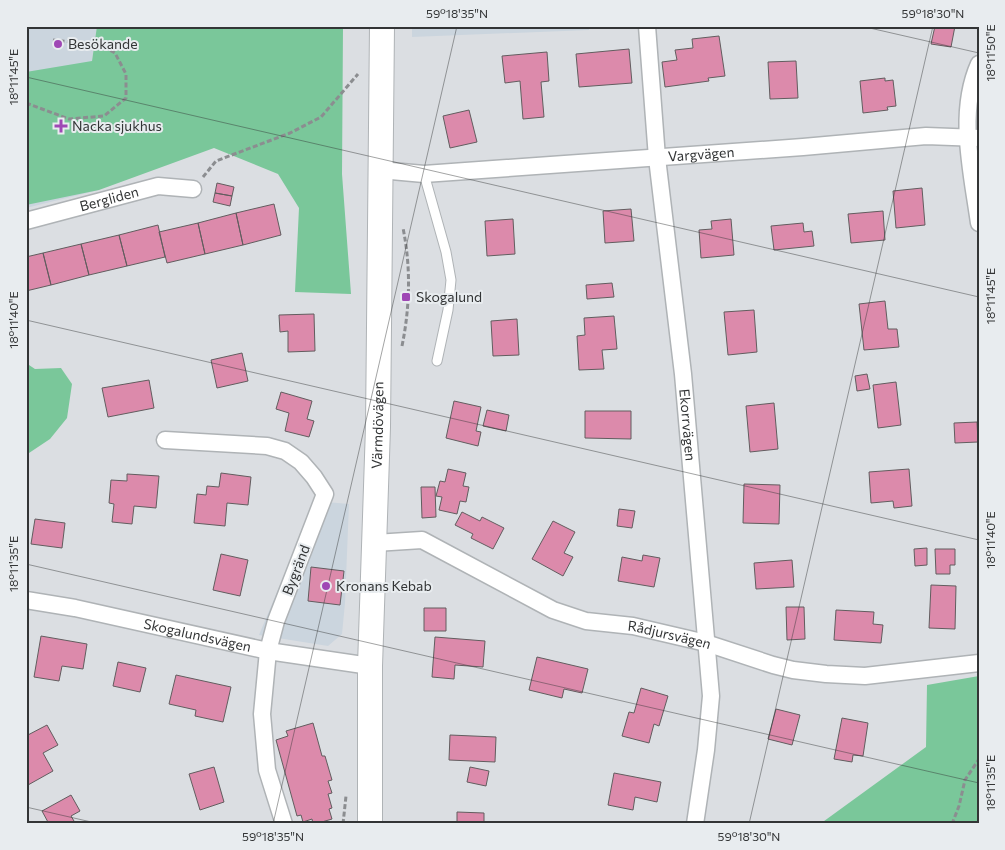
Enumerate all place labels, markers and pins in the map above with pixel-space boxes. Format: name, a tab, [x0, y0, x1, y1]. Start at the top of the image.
place label: Besökande	[68, 35, 138, 52]
marker: Besökande	[52, 38, 64, 50]
place label: Nacka sjukhus	[72, 117, 162, 134]
marker: Nacka sjukhus	[54, 119, 68, 133]
place label: Skogalund	[416, 288, 482, 305]
marker: Skogalund	[400, 291, 412, 303]
place label: Kronans Kebab	[336, 577, 432, 594]
marker: Kronans Kebab	[320, 580, 332, 592]

